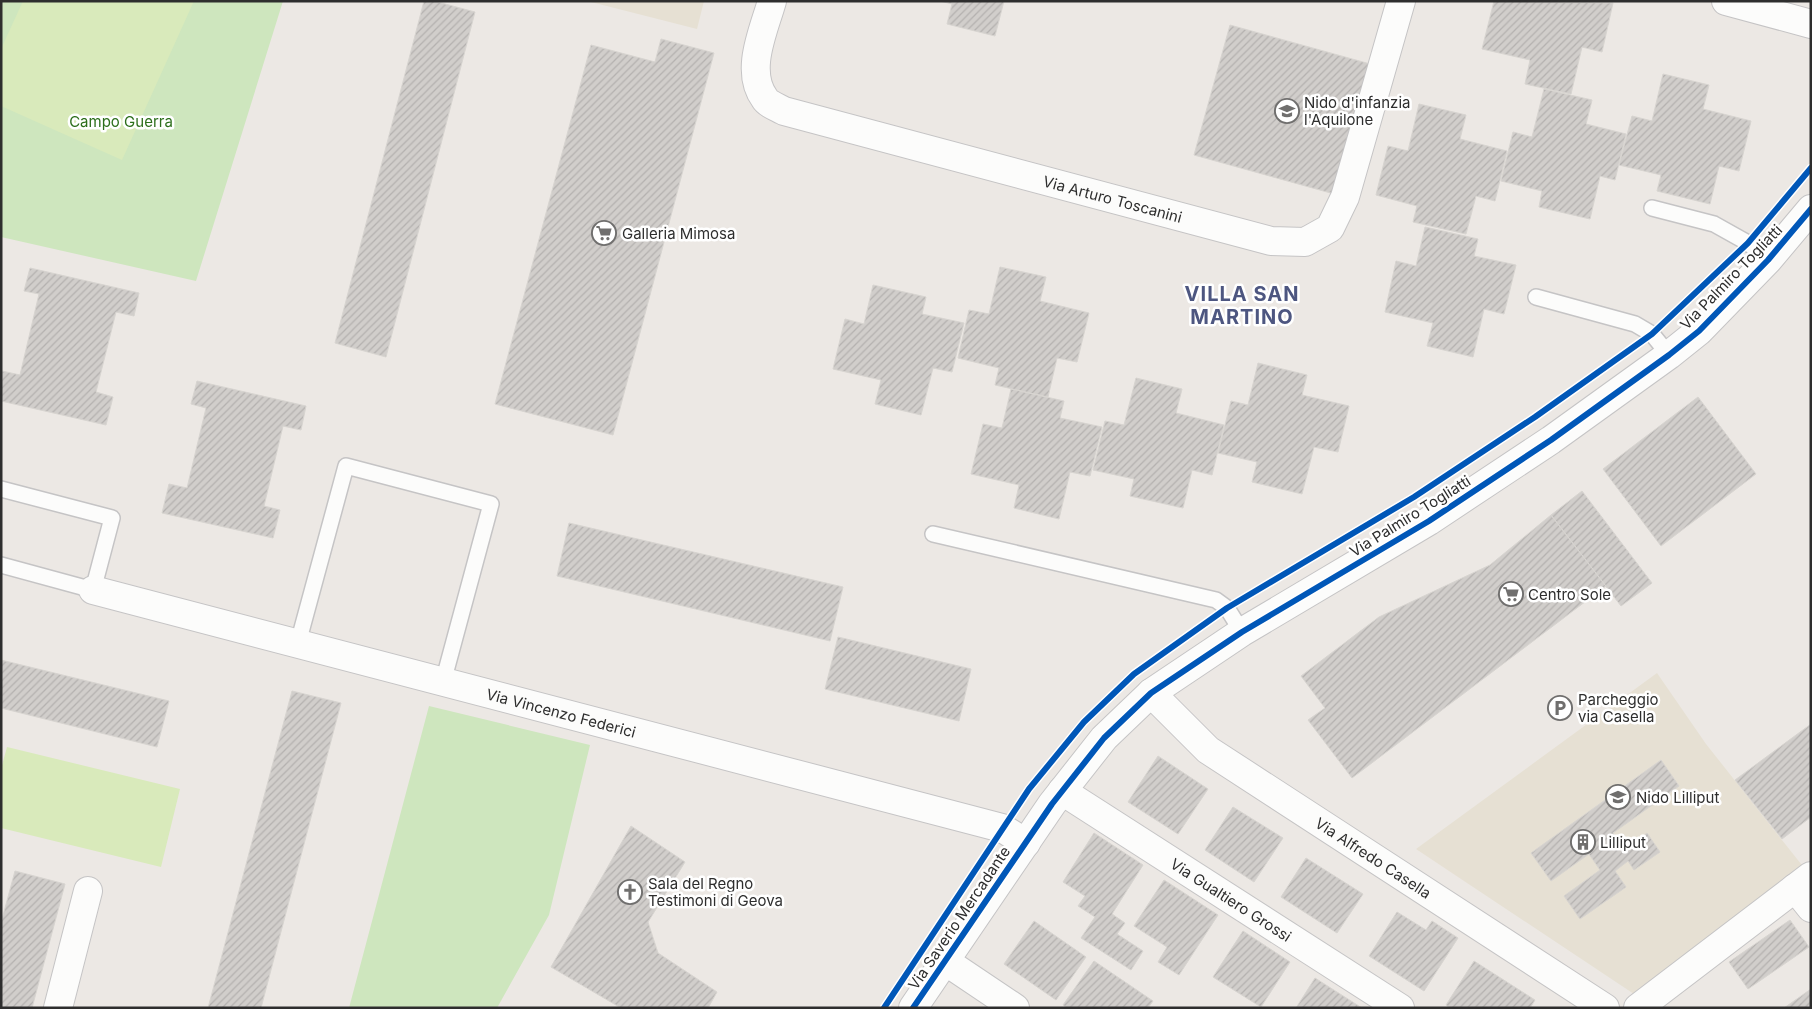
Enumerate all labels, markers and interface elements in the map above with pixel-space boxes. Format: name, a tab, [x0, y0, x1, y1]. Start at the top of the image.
place label: Nido d'infanzia l'Aquilone	[1304, 93, 1410, 129]
school or university icon: Nido d'infanzia l'Aquilone	[1274, 98, 1300, 124]
park label: Campo Guerra	[69, 112, 173, 131]
street label: Via Arturo Toscanini	[1041, 171, 1184, 226]
supermarket icon: Galleria Mimosa	[591, 220, 617, 246]
street label: Via Palmiro Togliatti	[1676, 220, 1786, 334]
place label: Galleria Mimosa	[622, 224, 735, 243]
district label: VILLA SAN MARTINO	[1185, 282, 1299, 329]
street label: Via Palmiro Togliatti	[1346, 471, 1474, 561]
supermarket icon: Centro Sole	[1498, 581, 1524, 607]
place label: Centro Sole	[1528, 585, 1611, 604]
street label: Via Vincenzo Federici	[484, 684, 638, 741]
place label: Parcheggio via Casella	[1578, 690, 1659, 726]
parking icon: Parcheggio via Casella	[1547, 695, 1573, 721]
school or university icon: Nido Lilliput	[1605, 784, 1631, 810]
place label: Nido Lilliput	[1636, 788, 1719, 807]
street label: Via Alfredo Casella	[1312, 813, 1435, 902]
building icon: Lilliput	[1570, 829, 1596, 855]
place label: Lilliput	[1600, 833, 1646, 852]
street label: Via Saverio Mercadante	[904, 843, 1014, 993]
street label: Via Gualtiero Grossi	[1167, 854, 1295, 945]
place label: Sala del Regno Testimoni di Geova	[648, 874, 783, 910]
church icon: Sala del Regno Testimoni di Geova	[617, 879, 643, 905]

